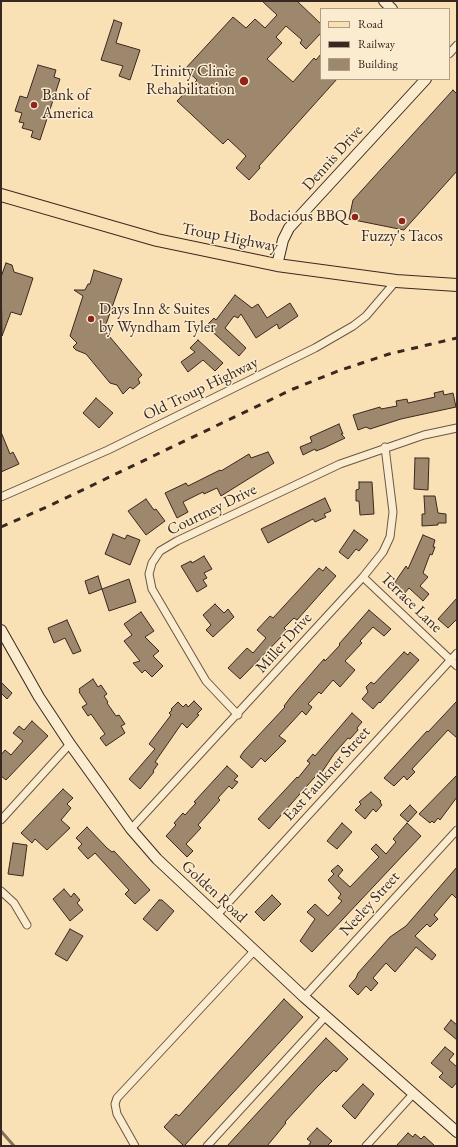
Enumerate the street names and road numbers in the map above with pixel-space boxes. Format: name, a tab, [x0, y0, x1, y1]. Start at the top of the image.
street label: Dennis Drive	[299, 121, 367, 195]
street label: Troup Highway	[180, 219, 280, 257]
street label: Old Troup Highway	[140, 353, 262, 425]
street label: Courtney Drive	[164, 480, 260, 540]
street label: Terrace Lane	[376, 569, 446, 637]
street label: Miller Drive	[252, 609, 316, 677]
street label: East Faulkner Street	[279, 723, 375, 825]
street label: Golden Road	[177, 857, 251, 927]
street label: Neeley Street	[336, 868, 404, 940]

